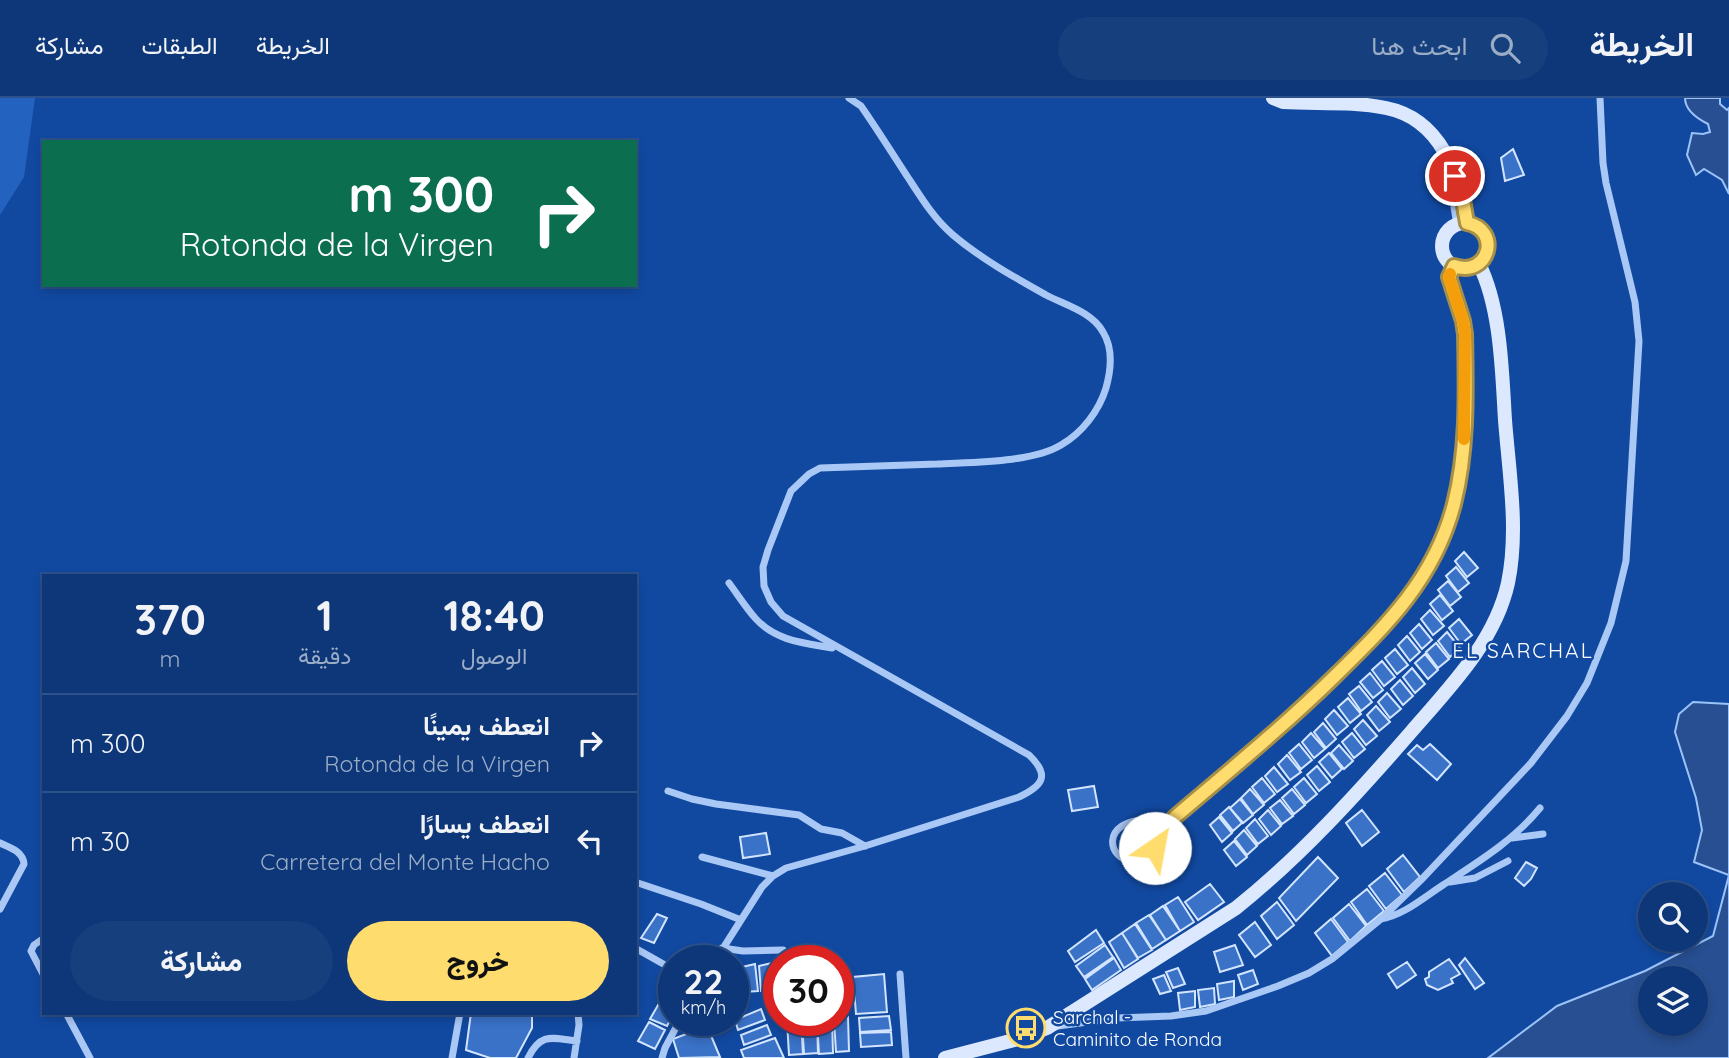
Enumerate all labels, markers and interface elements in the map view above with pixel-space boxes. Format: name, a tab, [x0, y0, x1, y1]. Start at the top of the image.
search box	[1058, 17, 1548, 80]
text: الخريطة	[1590, 23, 1694, 64]
text: ابحث هنا	[1371, 29, 1468, 62]
icon: search	[1486, 29, 1524, 67]
text: مشاركة	[35, 30, 103, 60]
text: الطبقات	[141, 30, 218, 60]
text: الخريطة	[256, 30, 330, 60]
pin	[1425, 146, 1485, 206]
icon: arrive	[1436, 157, 1474, 195]
text: 300 m	[349, 163, 494, 224]
icon: right	[518, 168, 609, 259]
text: Rotonda de la Virgen	[180, 224, 494, 264]
text: 1	[316, 589, 333, 642]
text: 18:40	[443, 589, 545, 642]
text: 370	[134, 593, 206, 646]
district label: EL SARCHAL	[1452, 637, 1594, 663]
text: دقيقة	[298, 641, 351, 670]
text: الوصول	[461, 641, 527, 670]
text: m	[160, 644, 180, 673]
text: انعطف يمينًا	[423, 709, 550, 742]
icon: right	[571, 724, 609, 762]
text: 300 m	[70, 727, 145, 760]
text: Rotonda de la Virgen	[324, 749, 550, 778]
text: انعطف يسارًا	[420, 807, 550, 840]
position arrow	[1118, 811, 1192, 885]
icon: left	[571, 822, 609, 860]
text: 30 m	[70, 825, 130, 858]
text: Carretera del Monte Hacho	[260, 847, 550, 876]
map controls	[1638, 882, 1708, 1036]
button: search	[1638, 882, 1708, 952]
button: مشاركة	[70, 921, 333, 1001]
button: خروج	[347, 921, 609, 1001]
speed limit sign: 30	[763, 945, 854, 1036]
text: 22	[684, 959, 723, 1003]
button: layers	[1638, 966, 1708, 1036]
text: km/h	[681, 996, 726, 1019]
place label: Sarchal - Caminito de Ronda	[1053, 1005, 1222, 1051]
bus stop icon: Sarchal - Caminito de Ronda	[1005, 1007, 1047, 1049]

